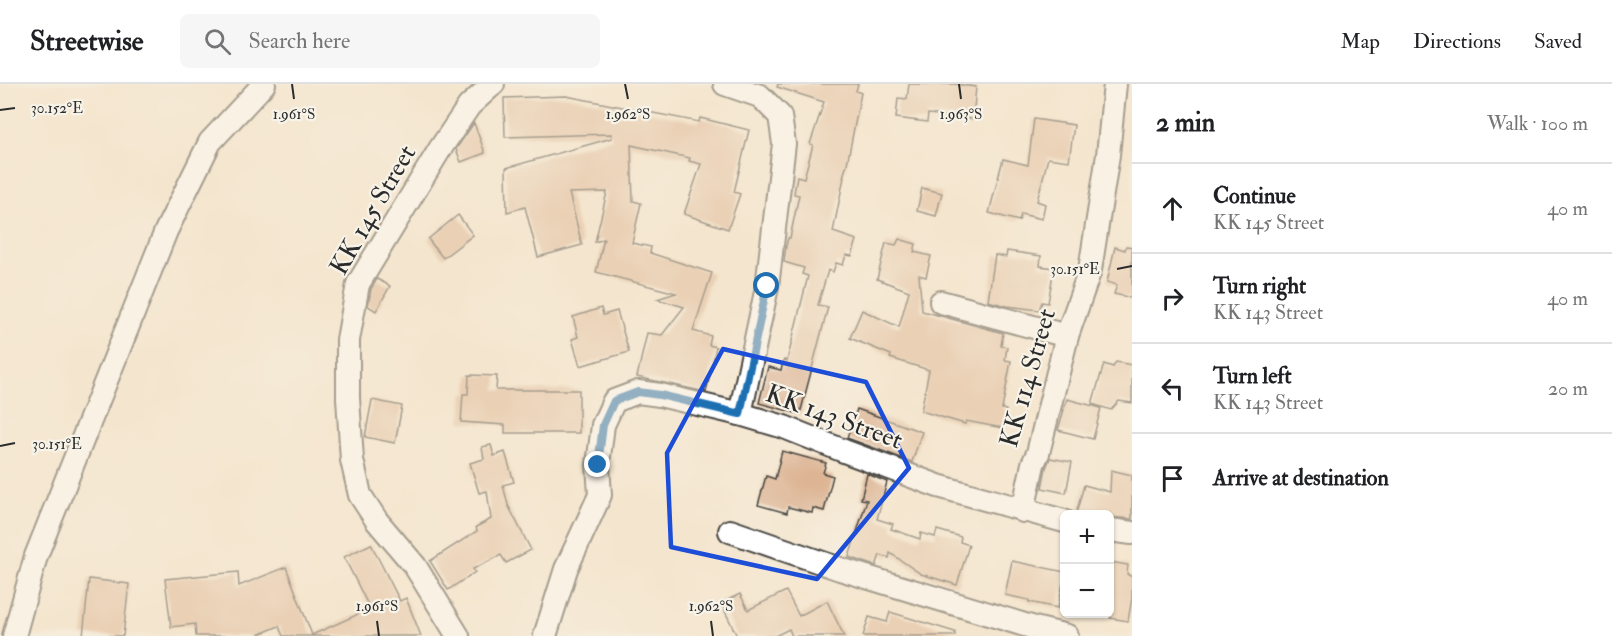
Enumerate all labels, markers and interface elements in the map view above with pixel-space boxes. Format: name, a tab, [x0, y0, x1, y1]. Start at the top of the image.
search box	[180, 14, 600, 68]
text: Streetwise	[30, 24, 144, 59]
icon: search	[201, 25, 234, 58]
text: Search here	[249, 27, 350, 55]
text: Map	[1340, 28, 1380, 55]
text: Directions	[1413, 28, 1501, 55]
text: Saved	[1534, 28, 1582, 55]
text: 30.152°E	[31, 99, 83, 118]
text: 1.961°S	[273, 105, 315, 124]
text: 1.962°S	[606, 105, 650, 124]
text: 1.963°S	[940, 105, 982, 124]
text: 2 min	[1156, 107, 1215, 139]
text: Walk · 100 m	[1487, 111, 1588, 136]
street label: KK 145 Street	[323, 139, 423, 281]
text: Continue	[1213, 182, 1296, 210]
icon: ahead	[1156, 192, 1189, 225]
text: 40 m	[1547, 196, 1588, 221]
text: KK 145 Street	[1213, 210, 1324, 235]
text: 30.151°E	[1050, 260, 1100, 279]
route start	[753, 272, 779, 298]
text: Turn right	[1213, 272, 1306, 300]
icon: right	[1156, 282, 1189, 315]
text: 40 m	[1547, 286, 1588, 311]
text: KK 143 Street	[1213, 300, 1323, 325]
street label: KK 114 Street	[993, 305, 1063, 451]
text: Turn left	[1213, 362, 1292, 390]
icon: left	[1156, 372, 1189, 405]
text: 20 m	[1548, 376, 1588, 401]
street label: KK 143 Street	[761, 377, 907, 457]
text: KK 143 Street	[1213, 390, 1323, 415]
text: 30.151°E	[32, 435, 82, 454]
route end	[584, 451, 610, 477]
icon: arrive	[1156, 462, 1189, 495]
text: Arrive at destination	[1213, 464, 1389, 492]
map controls	[1060, 510, 1114, 618]
button: +	[1060, 510, 1114, 564]
button: −	[1060, 564, 1114, 618]
text: 1.961°S	[356, 597, 398, 616]
text: 1.962°S	[689, 597, 733, 616]

